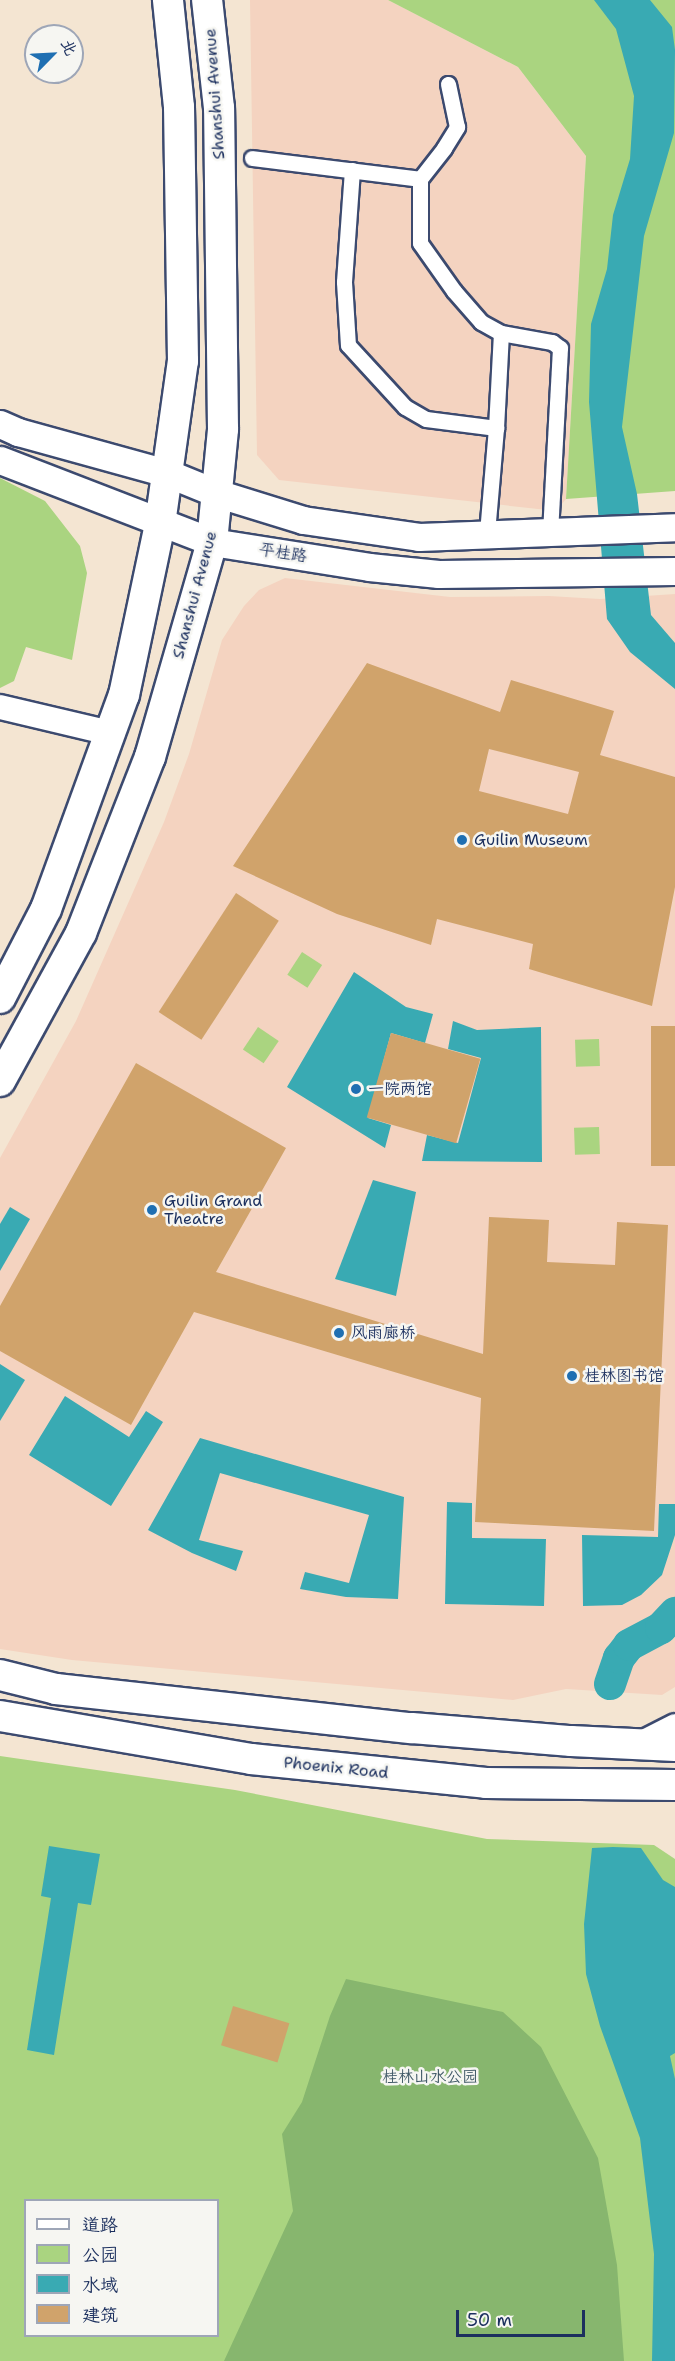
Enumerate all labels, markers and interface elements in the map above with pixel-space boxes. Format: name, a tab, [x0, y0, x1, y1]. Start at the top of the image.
north arrow	[24, 24, 84, 84]
street label: Shanshui Avenue	[201, 28, 229, 160]
text: 北	[56, 36, 82, 59]
street label: Shanshui Avenue	[169, 529, 221, 661]
street label: 平桂路	[258, 540, 308, 566]
place label: Guilin Museum	[474, 830, 588, 850]
marker: Guilin Museum	[455, 833, 469, 847]
place label: 一院两馆	[368, 1079, 432, 1099]
marker: 一院两馆	[349, 1082, 363, 1096]
place label: Guilin Grand Theatre	[164, 1191, 262, 1229]
marker: Guilin Grand Theatre	[145, 1203, 159, 1217]
place label: 风雨廊桥	[351, 1323, 415, 1343]
marker: 风雨廊桥	[332, 1326, 346, 1340]
place label: 桂林图书馆	[584, 1366, 664, 1386]
marker: 桂林图书馆	[565, 1369, 579, 1383]
street label: Phoenix Road	[283, 1753, 389, 1783]
park label: 桂林山水公园	[382, 2067, 478, 2087]
legend	[24, 2199, 219, 2337]
text: 道路	[82, 2213, 118, 2237]
text: 公园	[82, 2243, 118, 2267]
text: 水域	[82, 2273, 118, 2297]
scale bar	[459, 2298, 588, 2336]
text: 建筑	[82, 2303, 118, 2327]
text: 50 m	[467, 2308, 512, 2332]

